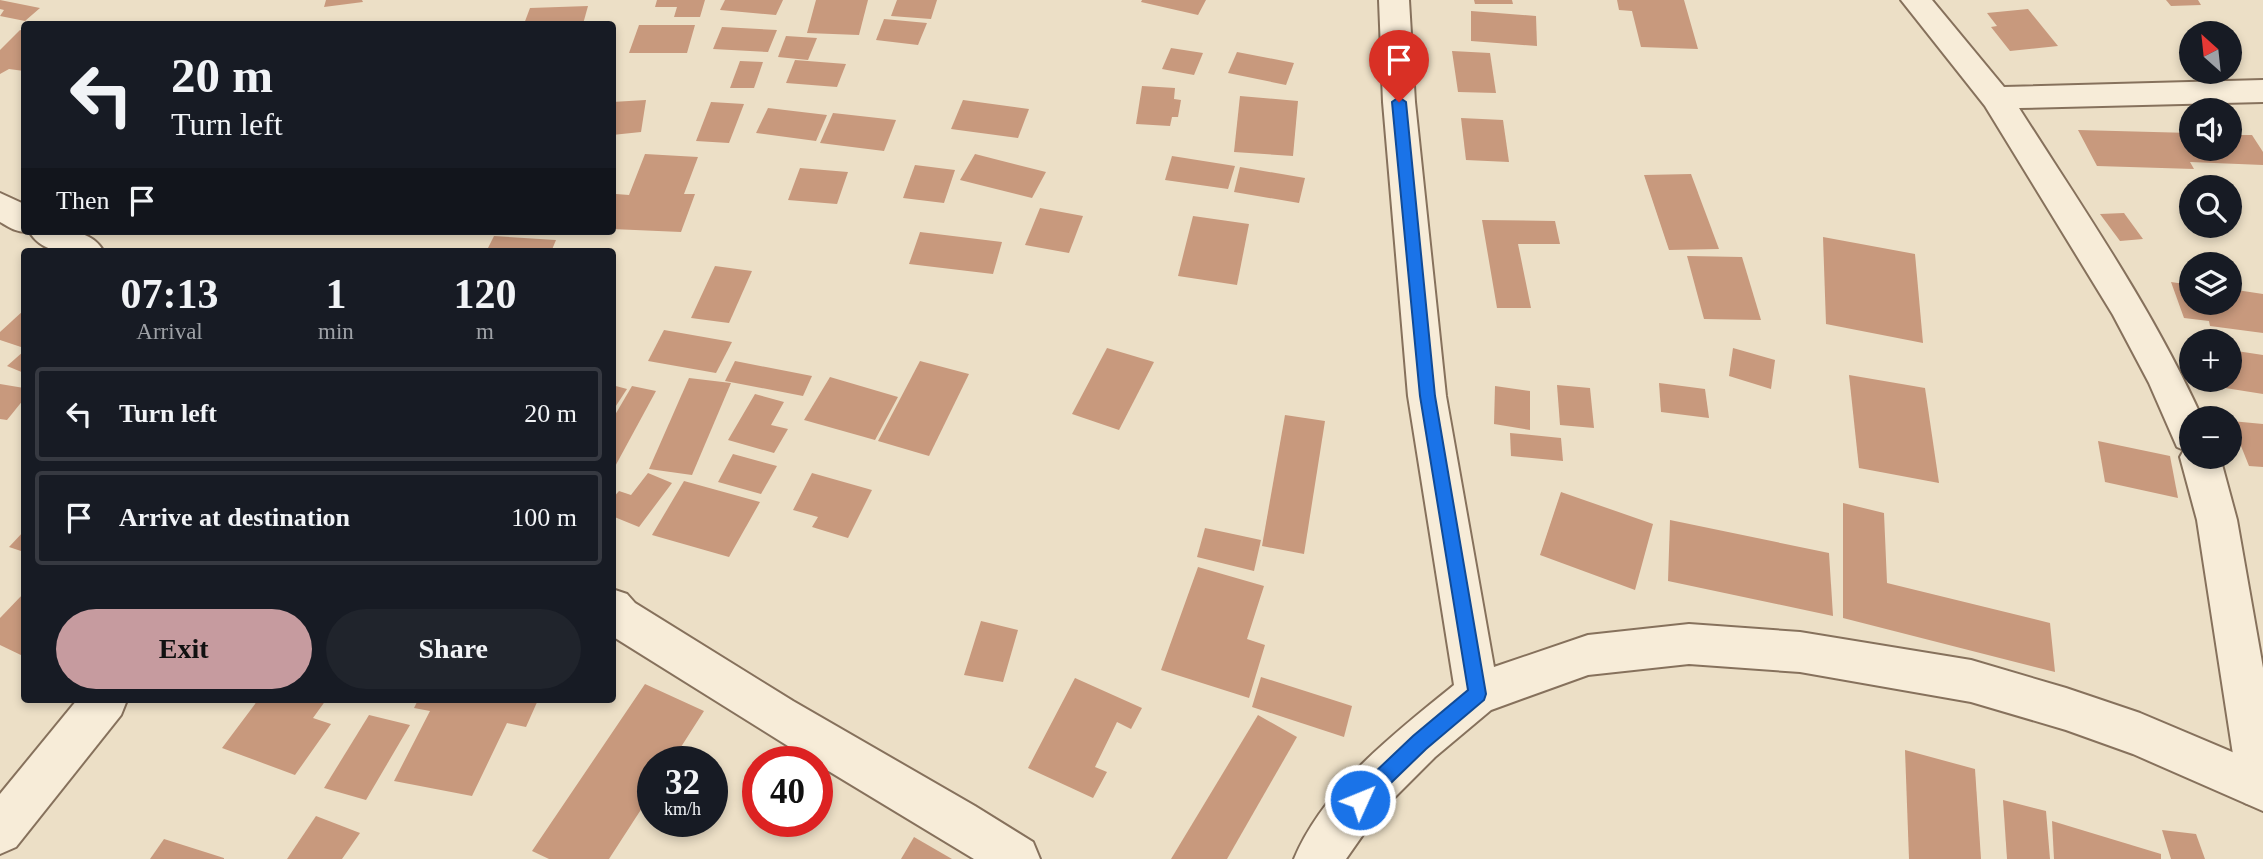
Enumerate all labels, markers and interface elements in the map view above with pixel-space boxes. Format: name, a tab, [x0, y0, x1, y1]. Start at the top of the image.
north arrow	[2179, 21, 2242, 84]
map controls	[2179, 21, 2242, 469]
pin	[1369, 30, 1429, 102]
icon: arrive	[1380, 41, 1418, 79]
text: 20 m	[171, 48, 273, 103]
icon: left	[56, 49, 147, 140]
button: sound	[2179, 98, 2242, 161]
text: Turn left	[171, 106, 283, 142]
button: search	[2179, 175, 2242, 238]
icon: arrive	[123, 182, 161, 220]
text: Then	[56, 186, 109, 215]
button: layers	[2179, 252, 2242, 315]
text: 07:13	[121, 271, 219, 317]
text: 1	[325, 271, 346, 317]
text: 120	[453, 271, 516, 317]
text: Arrival	[136, 319, 203, 344]
text: min	[318, 319, 354, 344]
text: m	[476, 319, 494, 344]
button: +	[2179, 329, 2242, 392]
icon: left	[60, 395, 98, 433]
text: Turn left	[119, 399, 217, 428]
text: 20 m	[524, 399, 577, 428]
button: −	[2179, 406, 2242, 469]
icon: arrive	[60, 499, 98, 537]
text: Arrive at destination	[119, 503, 350, 532]
text: 100 m	[511, 503, 577, 532]
button: Exit	[56, 609, 312, 689]
button: Share	[326, 609, 581, 689]
speed limit sign: 40	[742, 746, 833, 837]
text: 32	[665, 763, 700, 802]
position arrow	[1323, 763, 1397, 837]
text: km/h	[664, 799, 701, 819]

